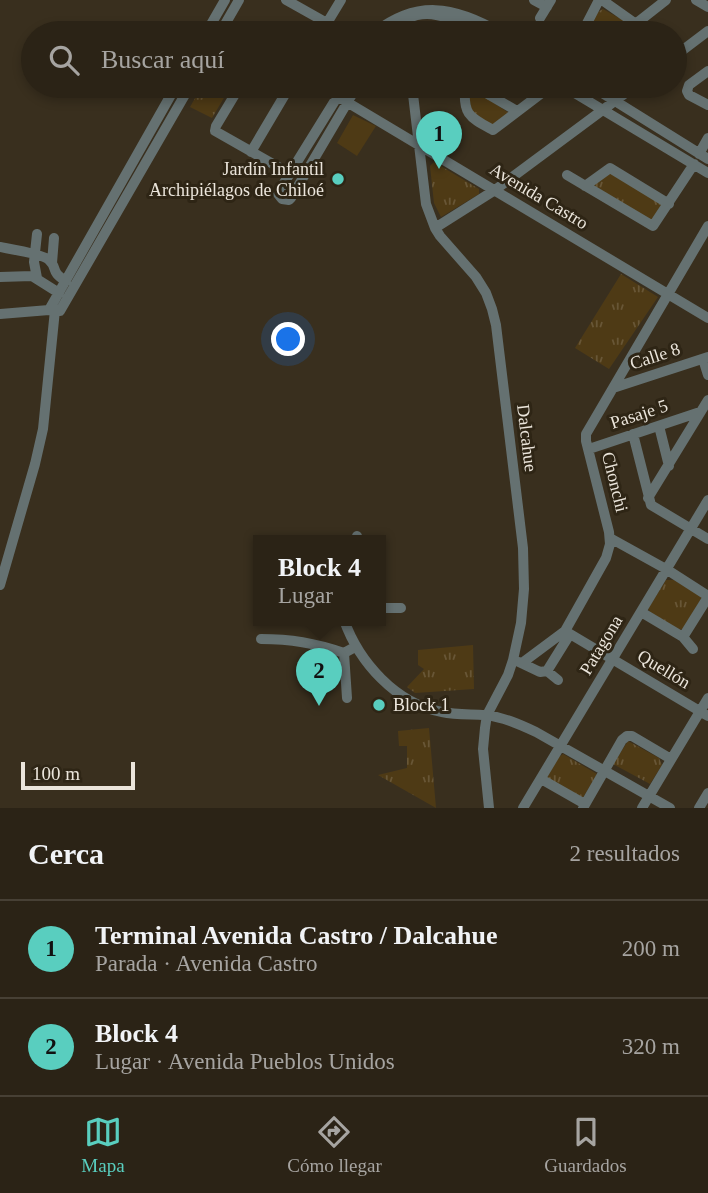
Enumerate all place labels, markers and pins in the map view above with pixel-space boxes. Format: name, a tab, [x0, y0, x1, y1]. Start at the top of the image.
pin: 1	[416, 111, 462, 169]
place label: Jardín Infantil Archipiélagos de Chiloé	[149, 159, 324, 200]
marker: Jardín Infantil Archipiélagos de Chiloé	[330, 171, 346, 187]
pin: 2	[296, 648, 342, 706]
place label: Block 1	[393, 695, 450, 715]
marker: Block 1	[371, 697, 387, 713]

